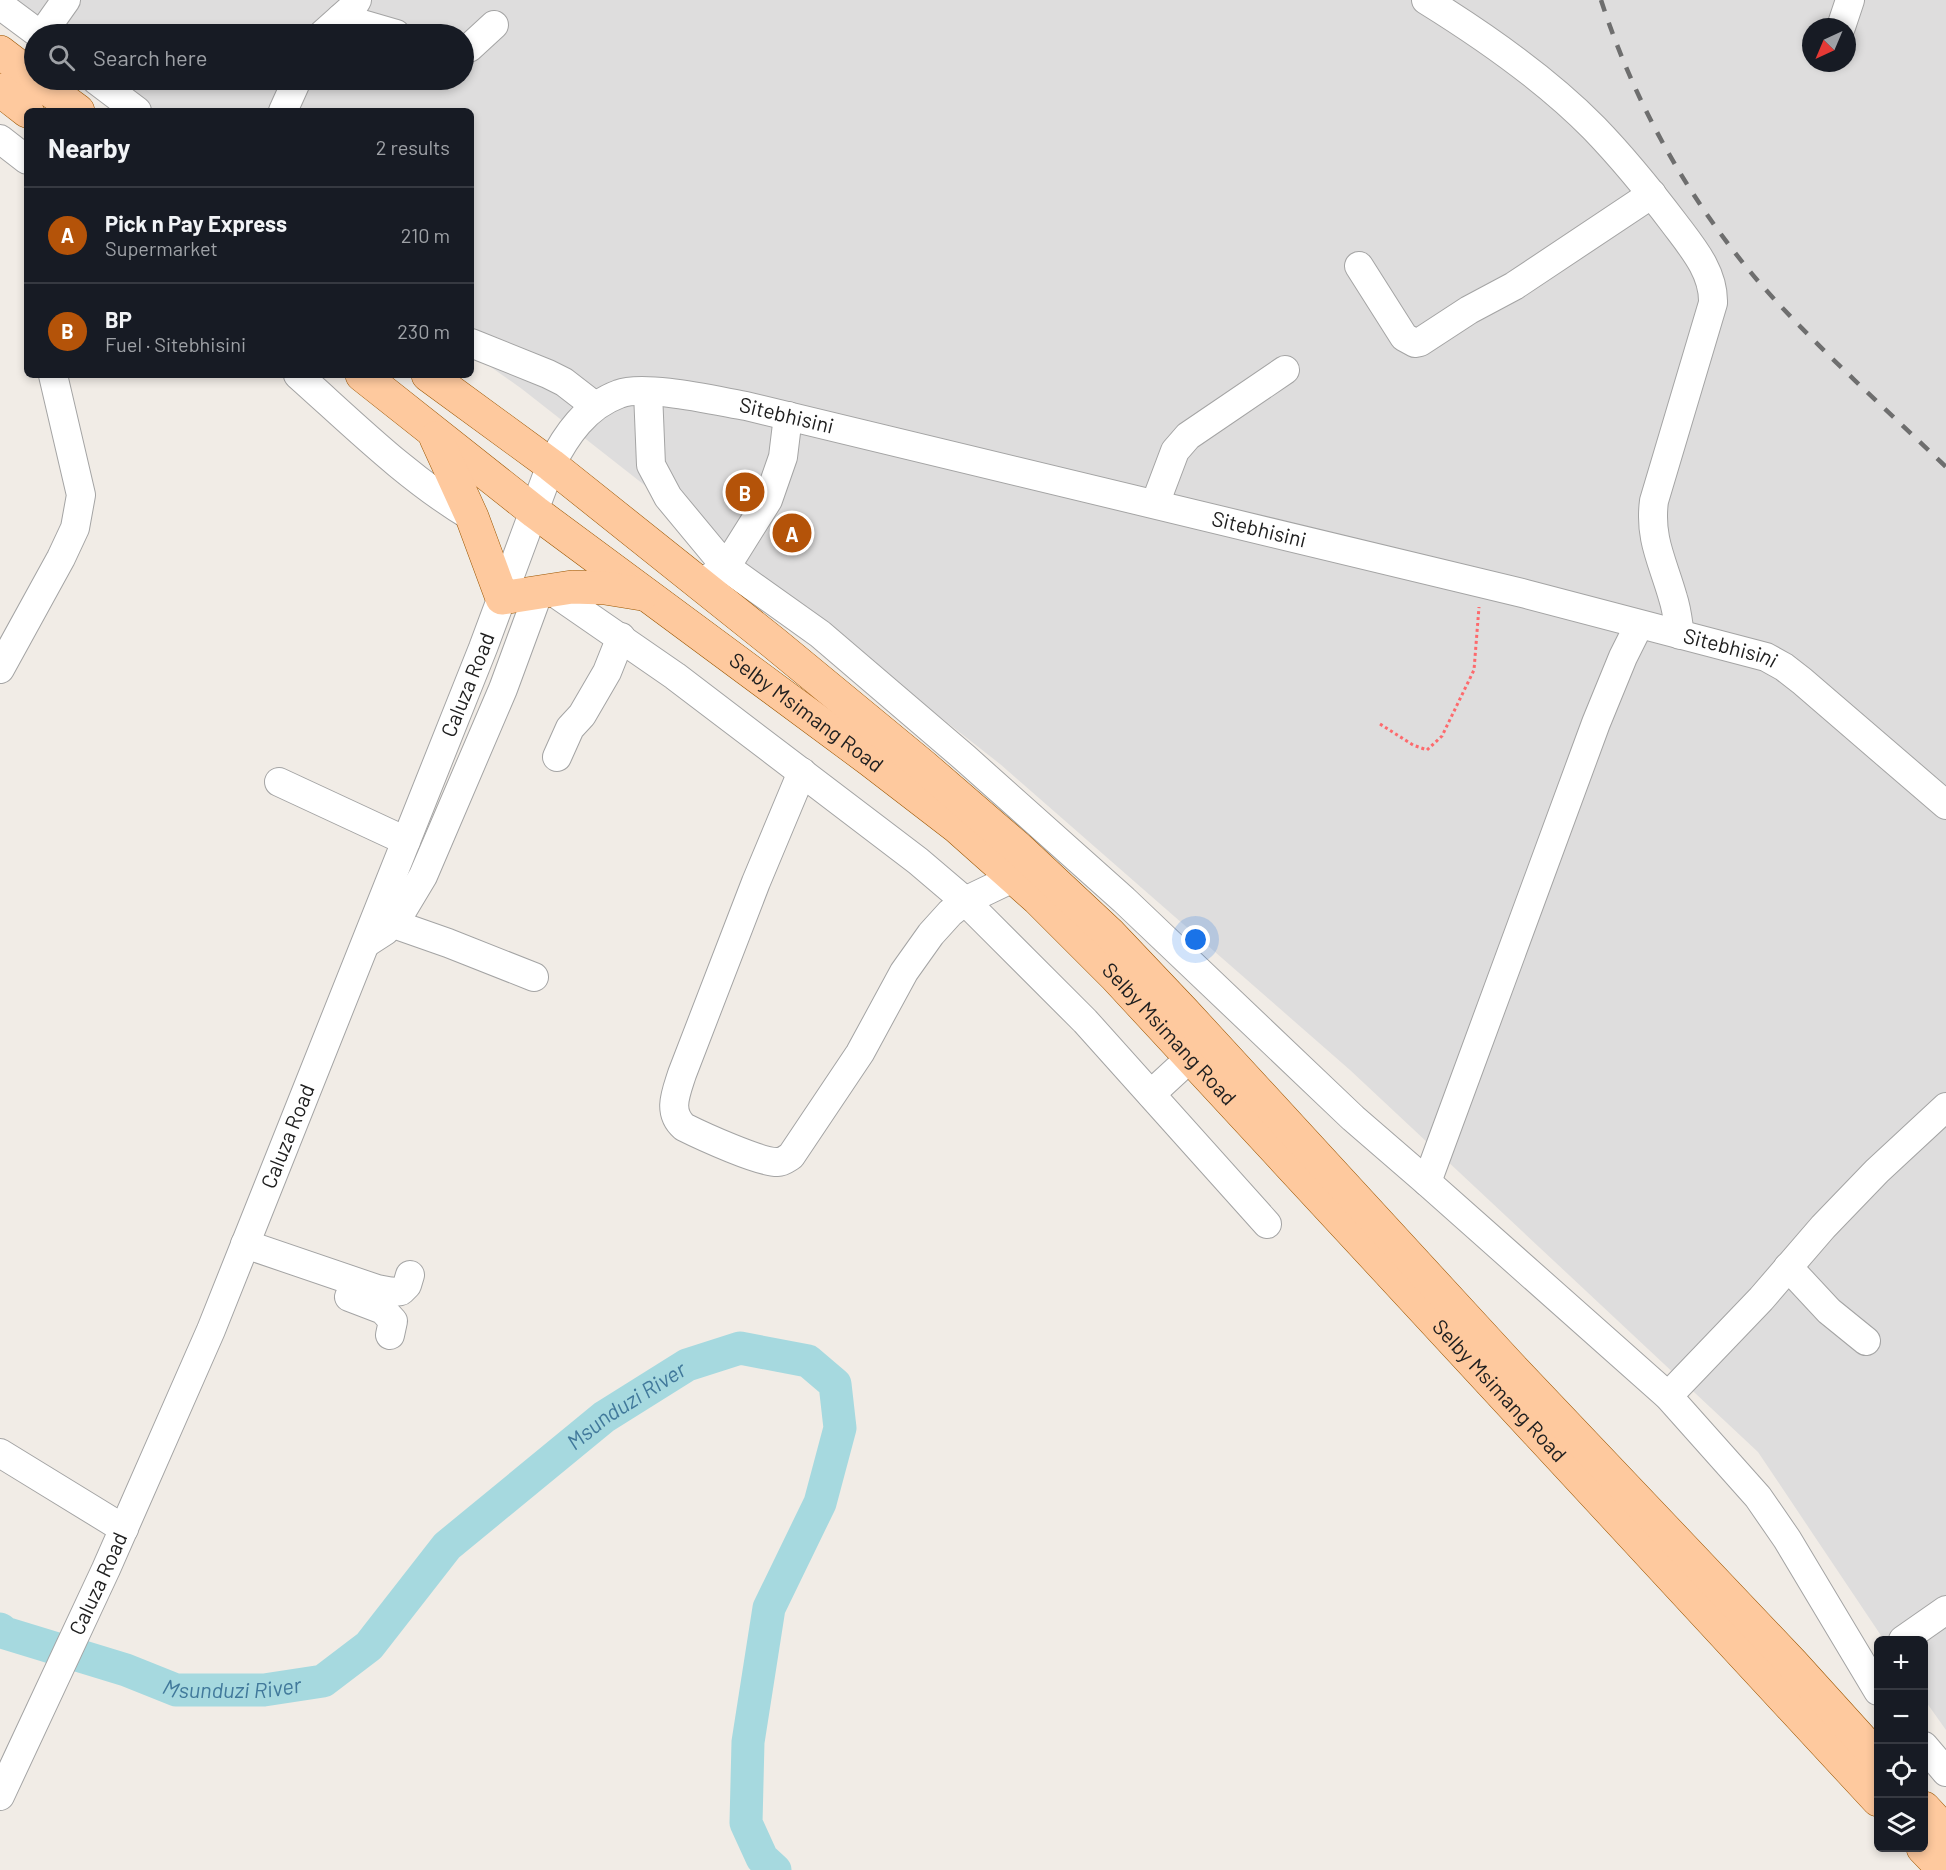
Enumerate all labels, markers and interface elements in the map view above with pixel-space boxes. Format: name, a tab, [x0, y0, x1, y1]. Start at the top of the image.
north arrow	[1802, 18, 1856, 72]
search box	[24, 24, 474, 90]
icon: search	[45, 41, 78, 74]
text: Search here	[93, 44, 207, 70]
text: Nearby	[48, 132, 130, 163]
text: 2 results	[376, 135, 450, 159]
text: Pick n Pay Express	[105, 210, 287, 236]
text: A	[61, 223, 74, 247]
text: 210 m	[401, 223, 450, 247]
text: Supermarket	[105, 236, 218, 260]
text: BP	[105, 306, 132, 332]
text: B	[61, 319, 74, 343]
text: 230 m	[397, 319, 450, 343]
text: Fuel · Sitebhisini	[105, 332, 246, 356]
street label: Sitebhisini	[738, 391, 837, 438]
pin: B	[726, 470, 764, 514]
street label: Sitebhisini	[1209, 505, 1309, 552]
pin: A	[772, 510, 812, 556]
street label: Sitebhisini	[1681, 622, 1783, 672]
street label: Caluza Road	[435, 629, 499, 740]
street label: Selby Msimang Road	[725, 646, 889, 777]
your location	[1181, 925, 1210, 954]
street label: Selby Msimang Road	[1098, 957, 1242, 1110]
street label: Caluza Road	[255, 1080, 319, 1192]
street label: Selby Msimang Road	[1428, 1313, 1572, 1466]
water label: Msunduzi River	[561, 1355, 691, 1454]
street label: Caluza Road	[63, 1528, 132, 1639]
map controls	[1874, 1636, 1928, 1852]
button: +	[1874, 1636, 1928, 1690]
water label: Msunduzi River	[160, 1670, 304, 1702]
button: −	[1874, 1690, 1928, 1744]
button: locate	[1874, 1744, 1928, 1798]
button: layers	[1874, 1798, 1928, 1852]

